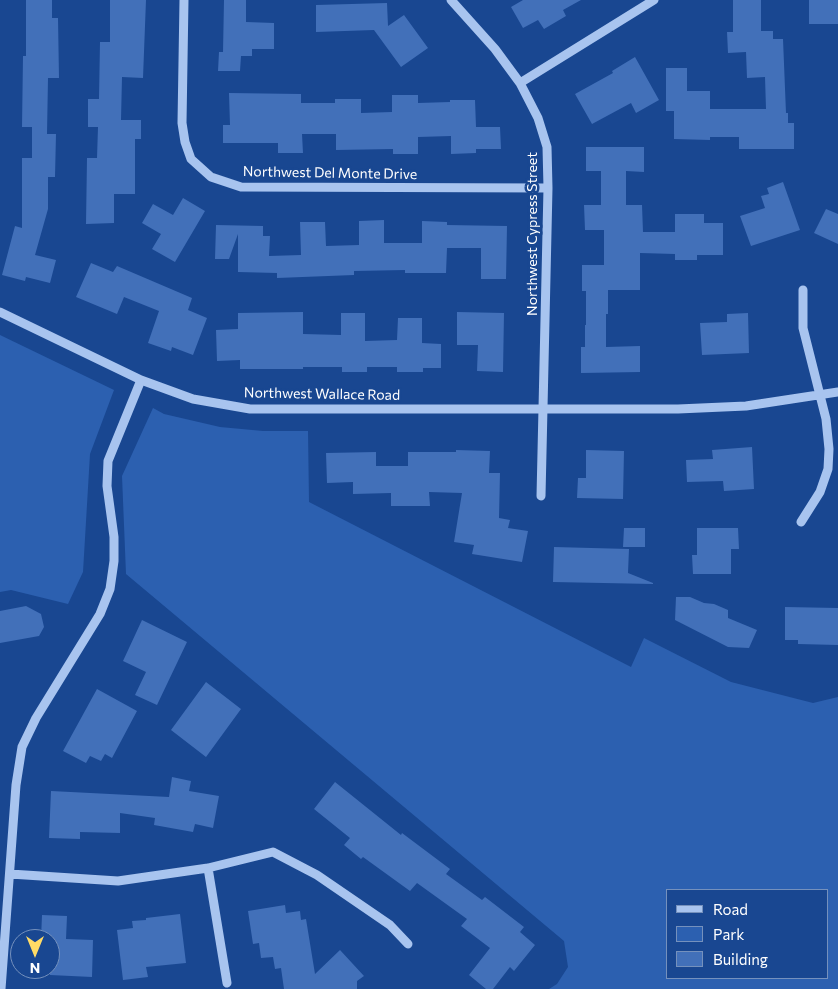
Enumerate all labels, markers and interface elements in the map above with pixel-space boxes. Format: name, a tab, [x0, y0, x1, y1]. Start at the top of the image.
street label: Northwest Cypress Street	[524, 152, 540, 316]
street label: Northwest Del Monte Drive	[243, 163, 417, 183]
street label: Northwest Wallace Road	[244, 384, 400, 404]
legend	[666, 889, 828, 979]
text: Road	[713, 900, 748, 918]
text: Park	[713, 925, 744, 943]
north arrow	[10, 929, 60, 979]
text: Building	[713, 950, 768, 968]
text: N	[30, 960, 40, 977]

